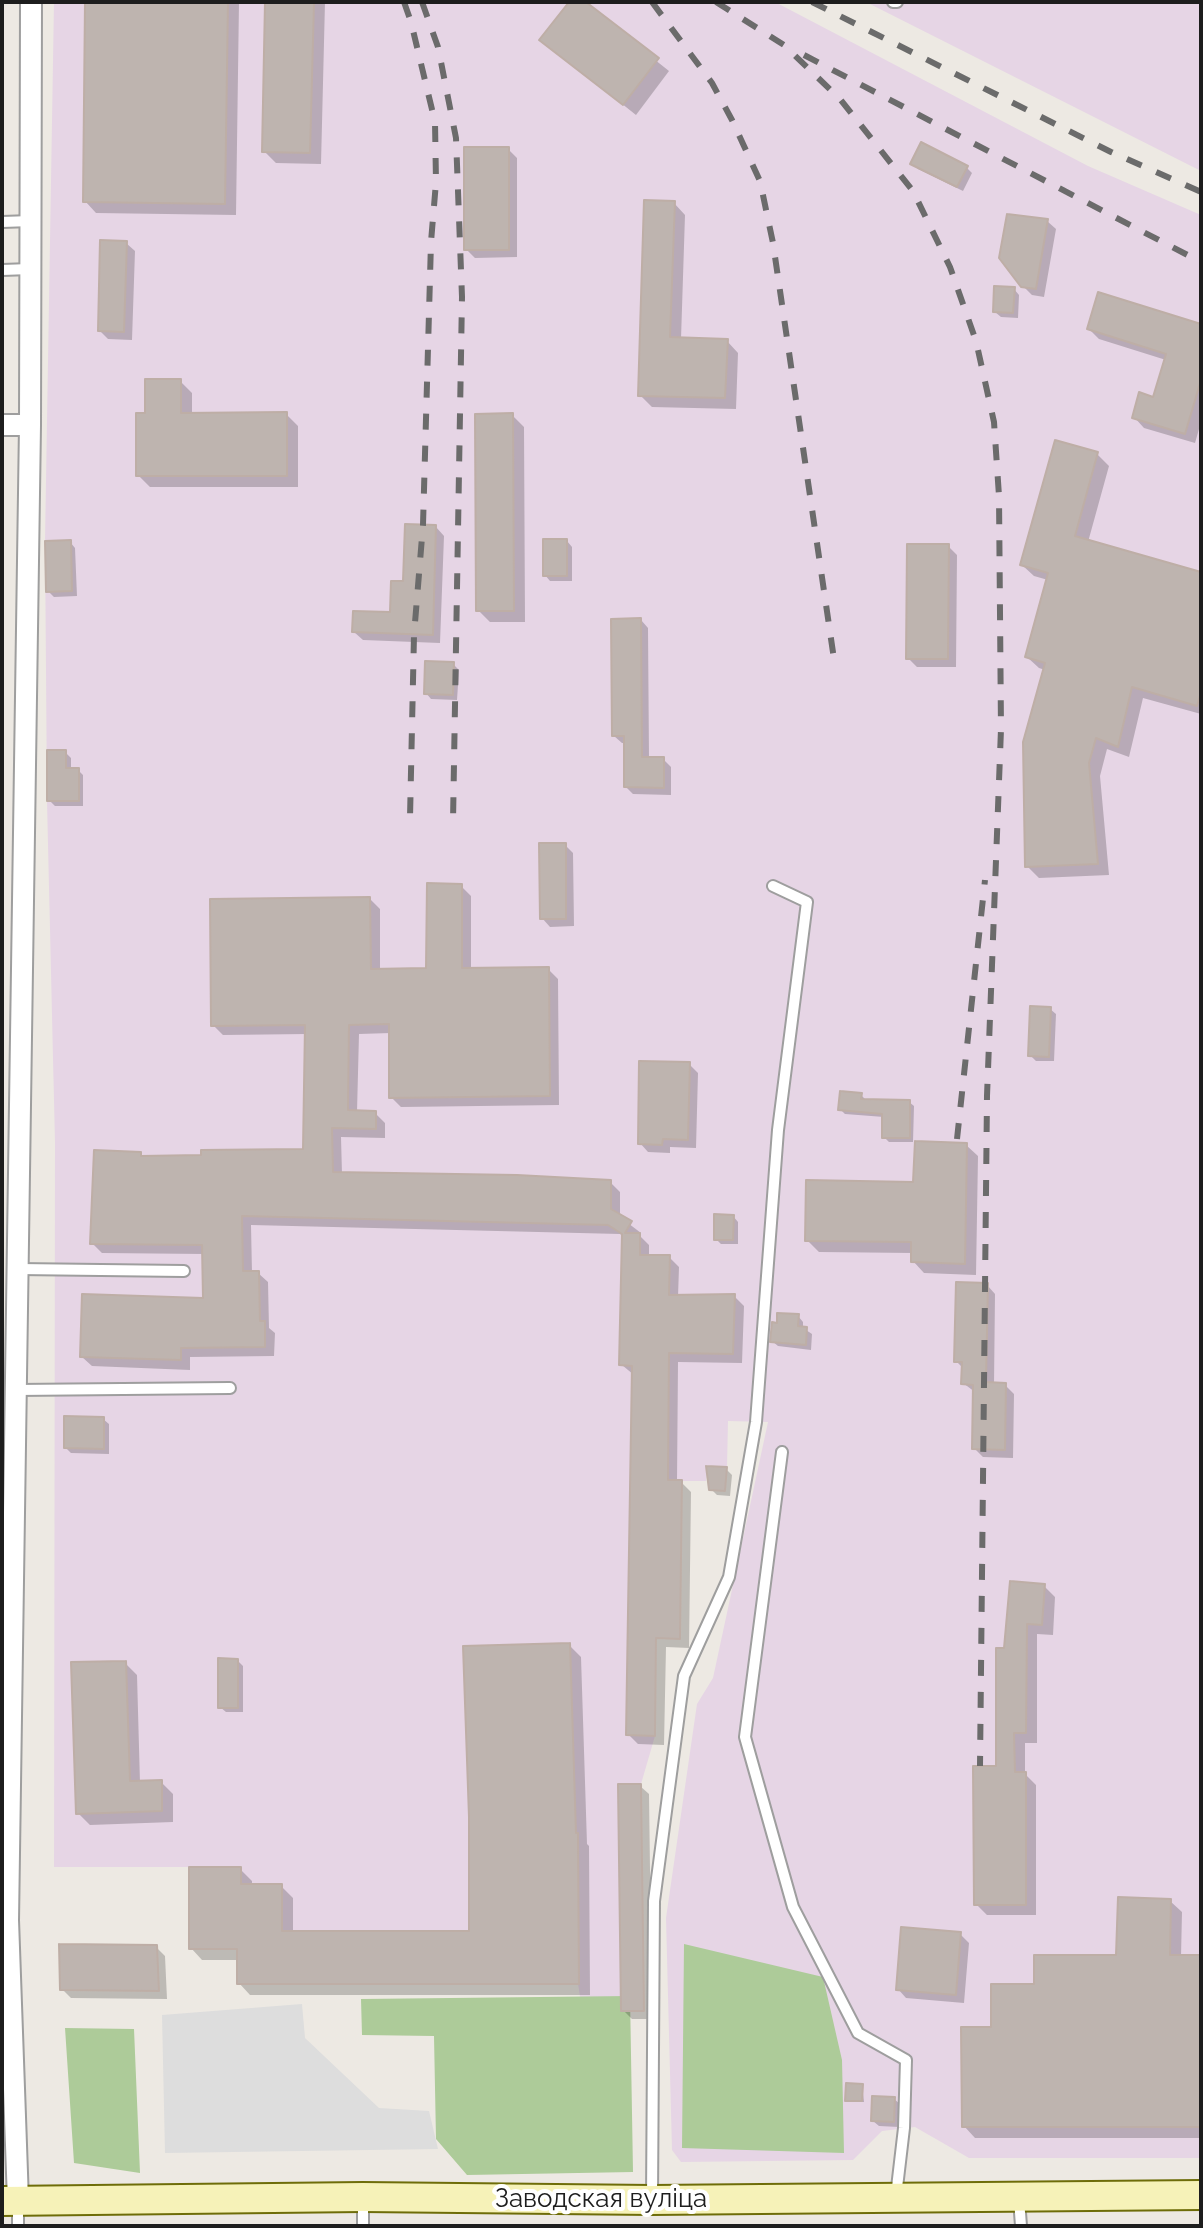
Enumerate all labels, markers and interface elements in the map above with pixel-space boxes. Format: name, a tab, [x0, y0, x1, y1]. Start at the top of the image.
street label: Заводская вуліца	[495, 2183, 707, 2215]

